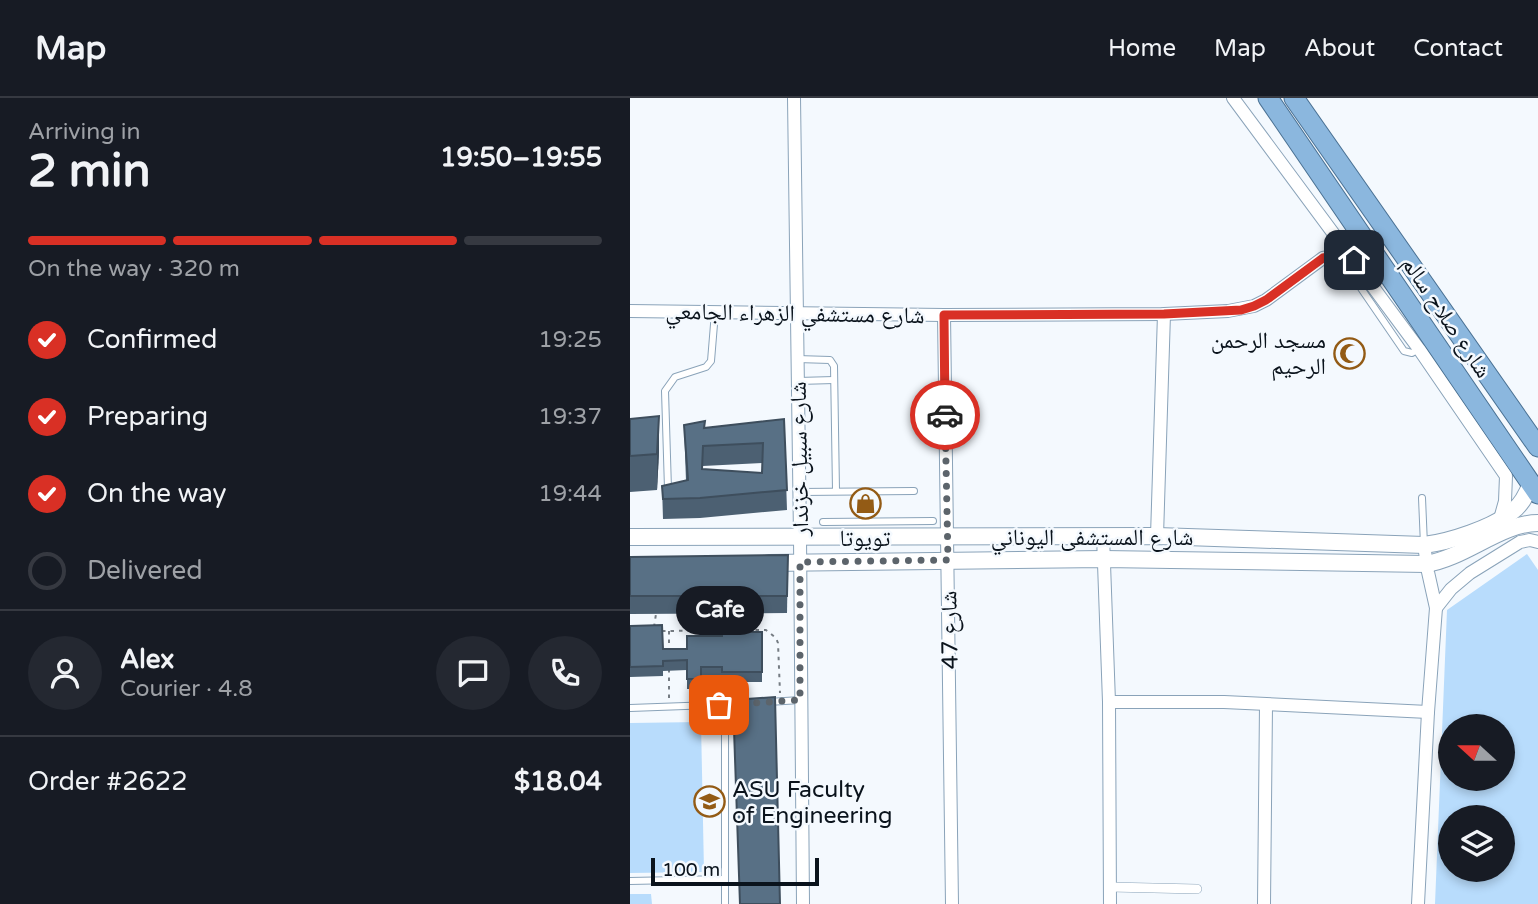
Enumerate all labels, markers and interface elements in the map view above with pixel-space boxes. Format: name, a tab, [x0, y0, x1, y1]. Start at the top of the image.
text: Map	[35, 29, 106, 68]
text: Home	[1108, 34, 1176, 63]
text: Map	[1214, 34, 1266, 63]
text: About	[1304, 34, 1375, 63]
text: Contact	[1413, 34, 1503, 63]
text: Arriving in	[28, 118, 141, 146]
text: 19:50–19:55	[440, 142, 602, 173]
text: 2 min	[28, 144, 151, 199]
pin	[1324, 230, 1384, 290]
icon: home	[1335, 241, 1373, 279]
street label: شارع صلاح سالم	[1394, 252, 1497, 384]
text: On the way · 320 m	[28, 255, 240, 283]
street label: شارع مستشفي الزهراء الجامعي	[665, 298, 925, 334]
icon: check	[28, 321, 66, 359]
text: Confirmed	[87, 324, 217, 355]
text: 19:25	[538, 326, 602, 354]
place label: مسجد الرحمن الرحيم	[1211, 327, 1326, 382]
mosque icon: مسجد الرحمن الرحيم	[1332, 336, 1366, 370]
courier	[910, 380, 980, 450]
street label: شارع سبيل خزندار	[785, 381, 815, 538]
icon: car	[926, 396, 964, 434]
icon: check	[28, 398, 66, 436]
text: Preparing	[87, 401, 208, 432]
text: 19:37	[538, 403, 602, 431]
icon: check	[28, 475, 66, 513]
text: On the way	[87, 478, 227, 509]
text: 19:44	[538, 480, 602, 508]
shop icon: تويوتا	[848, 487, 882, 521]
street label: شارع المستشفى اليوناني	[991, 524, 1193, 556]
place label: تويوتا	[839, 525, 891, 553]
text: Delivered	[87, 555, 203, 586]
callout: Cafe	[675, 586, 763, 635]
street label: شارع 47	[935, 590, 965, 670]
text: Cafe	[695, 596, 745, 624]
button: person	[28, 636, 102, 710]
button: chat	[436, 636, 510, 710]
button: phone	[528, 636, 602, 710]
text: Alex	[120, 644, 174, 675]
text: Courier · 4.8	[120, 675, 253, 703]
pin	[689, 675, 749, 735]
icon: bag	[700, 686, 738, 724]
north arrow	[1438, 714, 1516, 791]
map controls	[1438, 714, 1515, 882]
text: Order #2622	[28, 766, 188, 797]
text: $18.04	[514, 766, 602, 797]
place label: ASU Faculty of Engineering	[732, 776, 893, 830]
school or university icon: ASU Faculty of Engineering	[692, 785, 726, 819]
button: layers	[1438, 805, 1515, 882]
scale bar	[651, 855, 819, 887]
text: 100 m	[662, 859, 720, 881]

